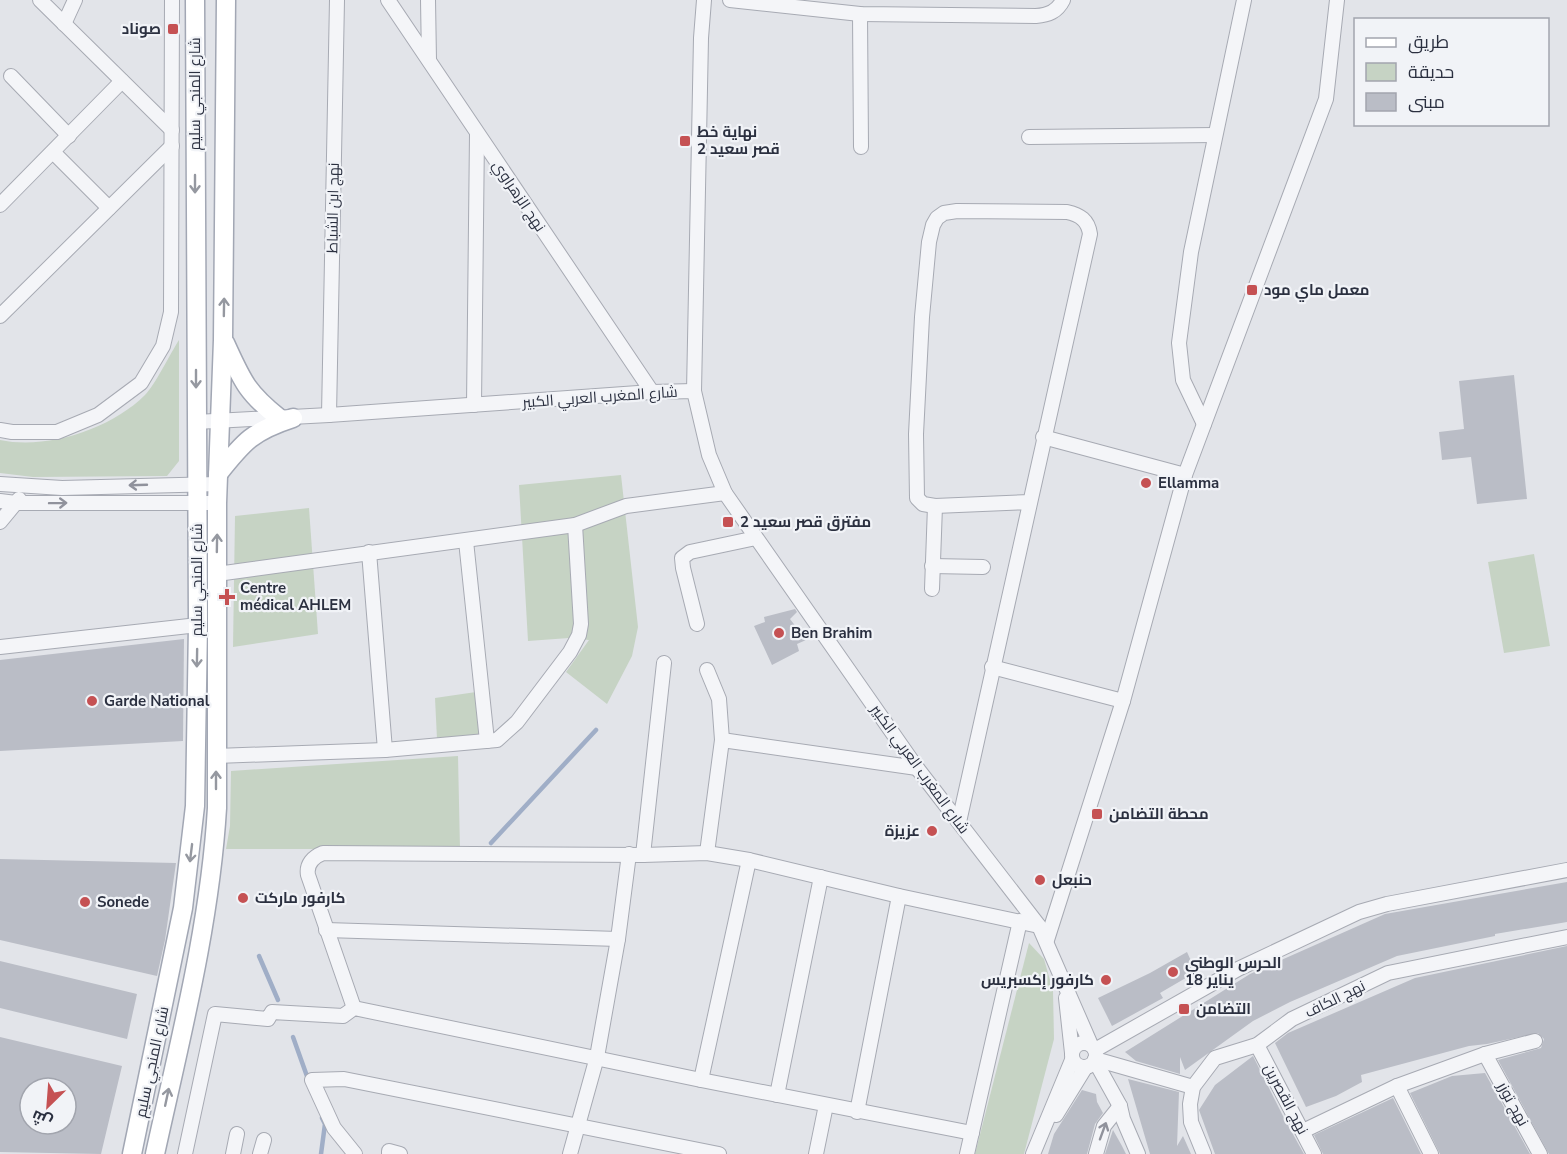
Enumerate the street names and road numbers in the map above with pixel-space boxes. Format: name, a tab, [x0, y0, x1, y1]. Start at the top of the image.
street label: شارع المنجي سليم	[185, 37, 207, 151]
street label: نهج الزهراوي	[486, 156, 550, 237]
street label: نهج ابن الشباط	[322, 162, 345, 254]
street label: شارع المغرب العربي الكبير	[521, 382, 678, 414]
street label: شارع المنجي سليم	[187, 523, 209, 637]
street label: شارع المغرب العربي الكبير	[864, 699, 974, 839]
street label: نهج الكاف	[1301, 976, 1369, 1023]
street label: شارع المنجي سليم	[130, 1005, 175, 1120]
street label: نهج القصرين	[1258, 1060, 1313, 1138]
street label: نهج توزر	[1491, 1077, 1533, 1130]

